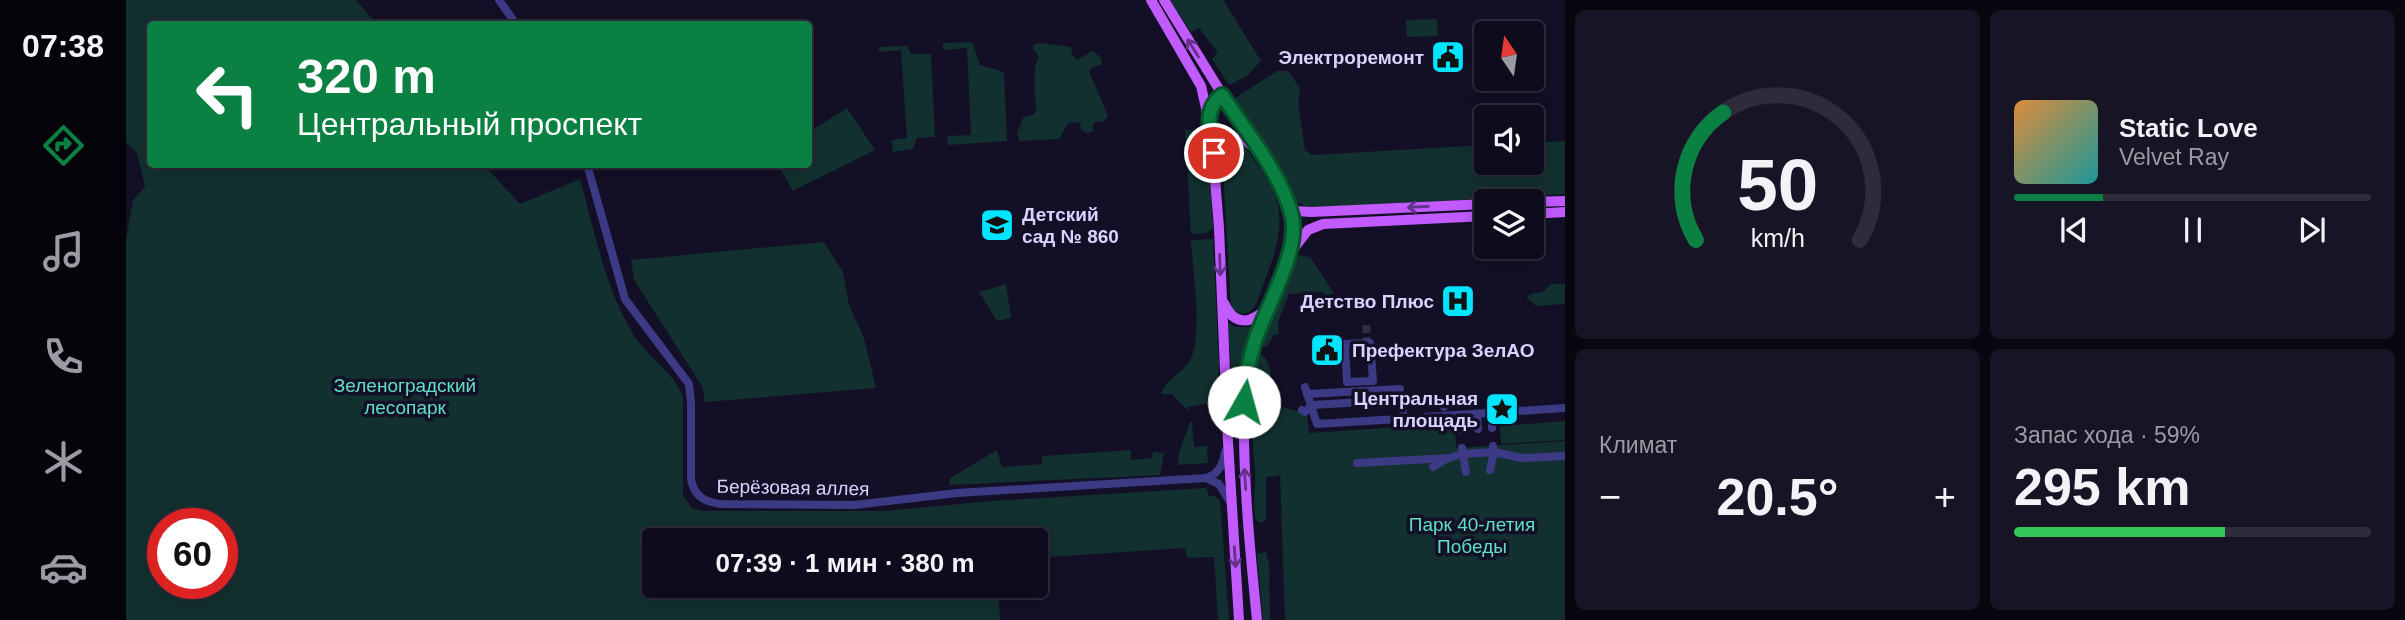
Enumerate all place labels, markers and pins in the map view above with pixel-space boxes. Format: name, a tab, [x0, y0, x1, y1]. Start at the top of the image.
public building icon: Электроремонт	[1429, 38, 1467, 76]
place label: Электроремонт	[1278, 47, 1424, 68]
pin	[1184, 123, 1244, 183]
place label: Детский сад № 860	[1022, 204, 1119, 247]
school or university icon: Детский сад № 860	[978, 206, 1016, 244]
hospital icon: Детство Плюс	[1439, 282, 1477, 320]
place label: Детство Плюс	[1300, 291, 1434, 312]
public building icon: Префектура ЗелАО	[1308, 331, 1346, 369]
place label: Префектура ЗелАО	[1352, 340, 1535, 361]
place label: Центральная площадь	[1353, 388, 1478, 431]
place icon: Центральная площадь	[1483, 390, 1521, 428]

